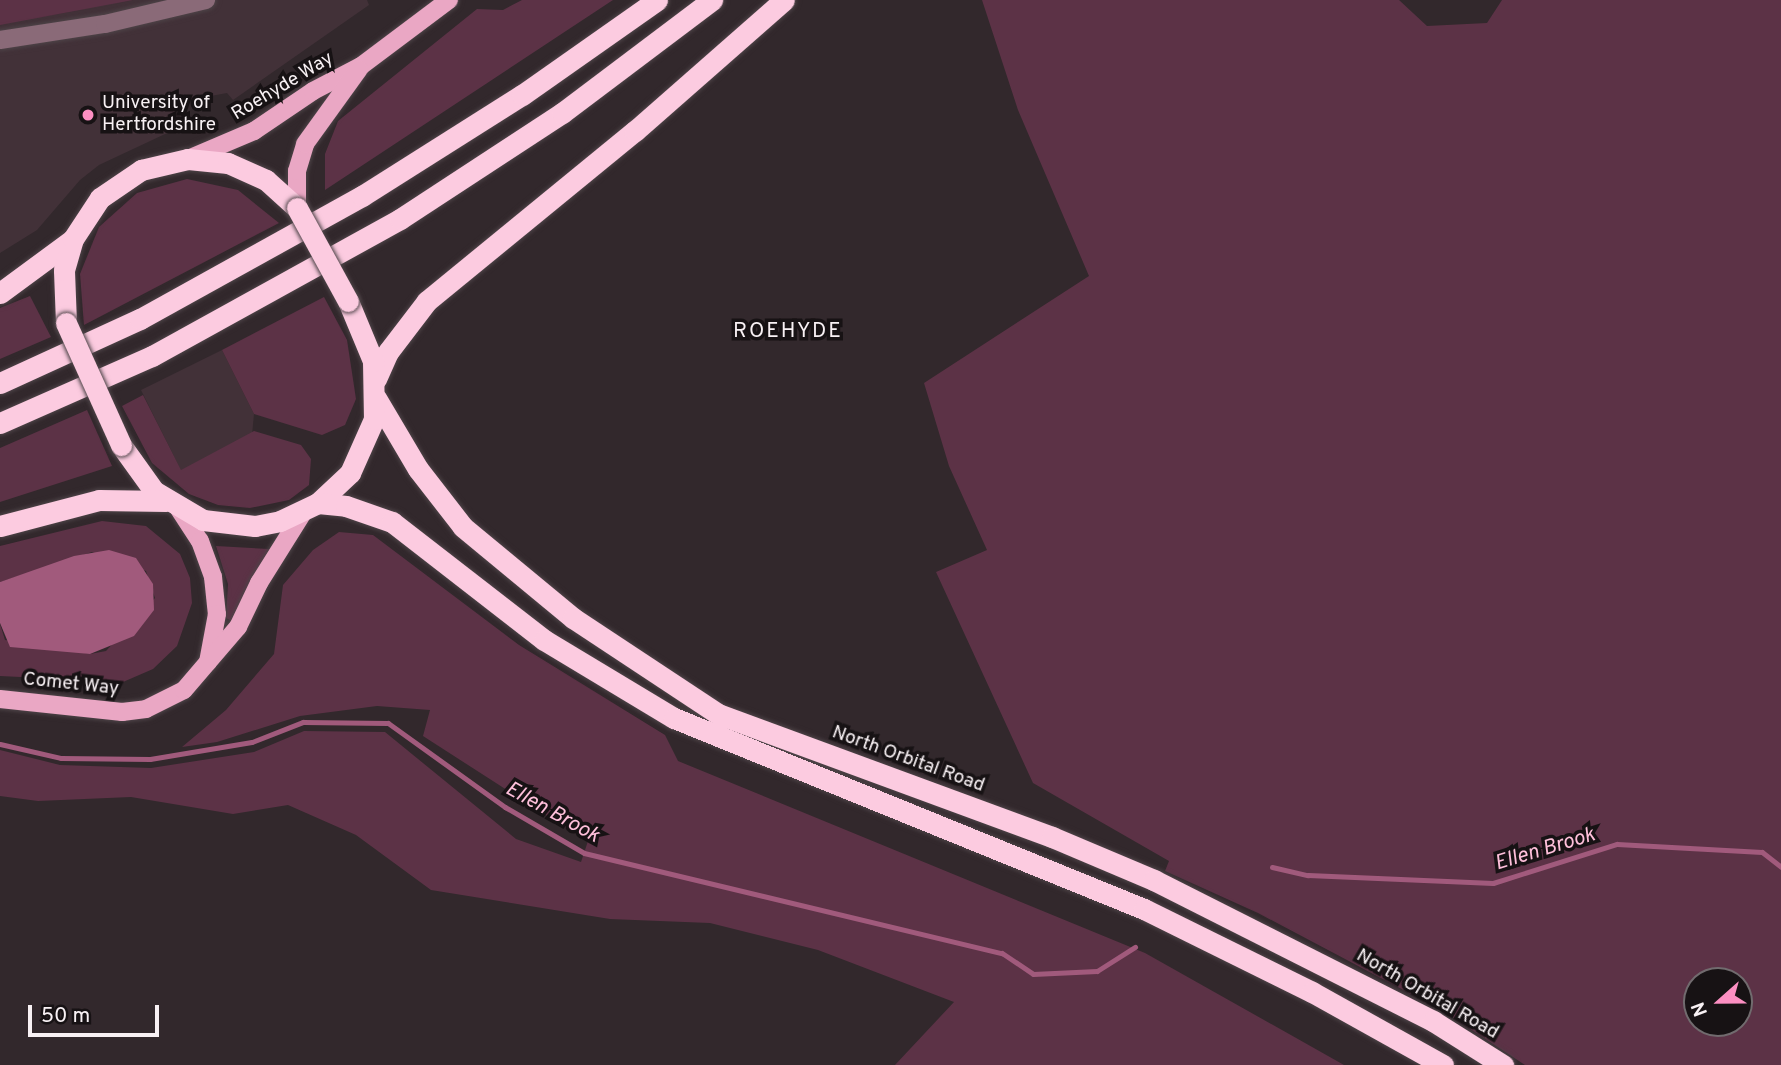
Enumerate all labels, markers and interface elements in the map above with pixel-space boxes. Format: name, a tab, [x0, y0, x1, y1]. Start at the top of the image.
street label: Roehyde Way	[228, 48, 338, 126]
place label: University of Hertfordshire	[102, 93, 216, 137]
marker: University of Hertfordshire	[80, 107, 96, 123]
district label: ROEHYDE	[734, 319, 842, 345]
street label: Comet Way	[22, 669, 120, 701]
street label: North Orbital Road	[829, 722, 987, 798]
water label: Ellen Brook	[501, 777, 603, 849]
water label: Ellen Brook	[1492, 823, 1598, 877]
street label: North Orbital Road	[1352, 945, 1502, 1045]
north arrow	[1683, 967, 1753, 1037]
scale bar	[32, 992, 163, 1036]
text: N	[1687, 998, 1714, 1019]
text: 50 m	[41, 1003, 90, 1030]

